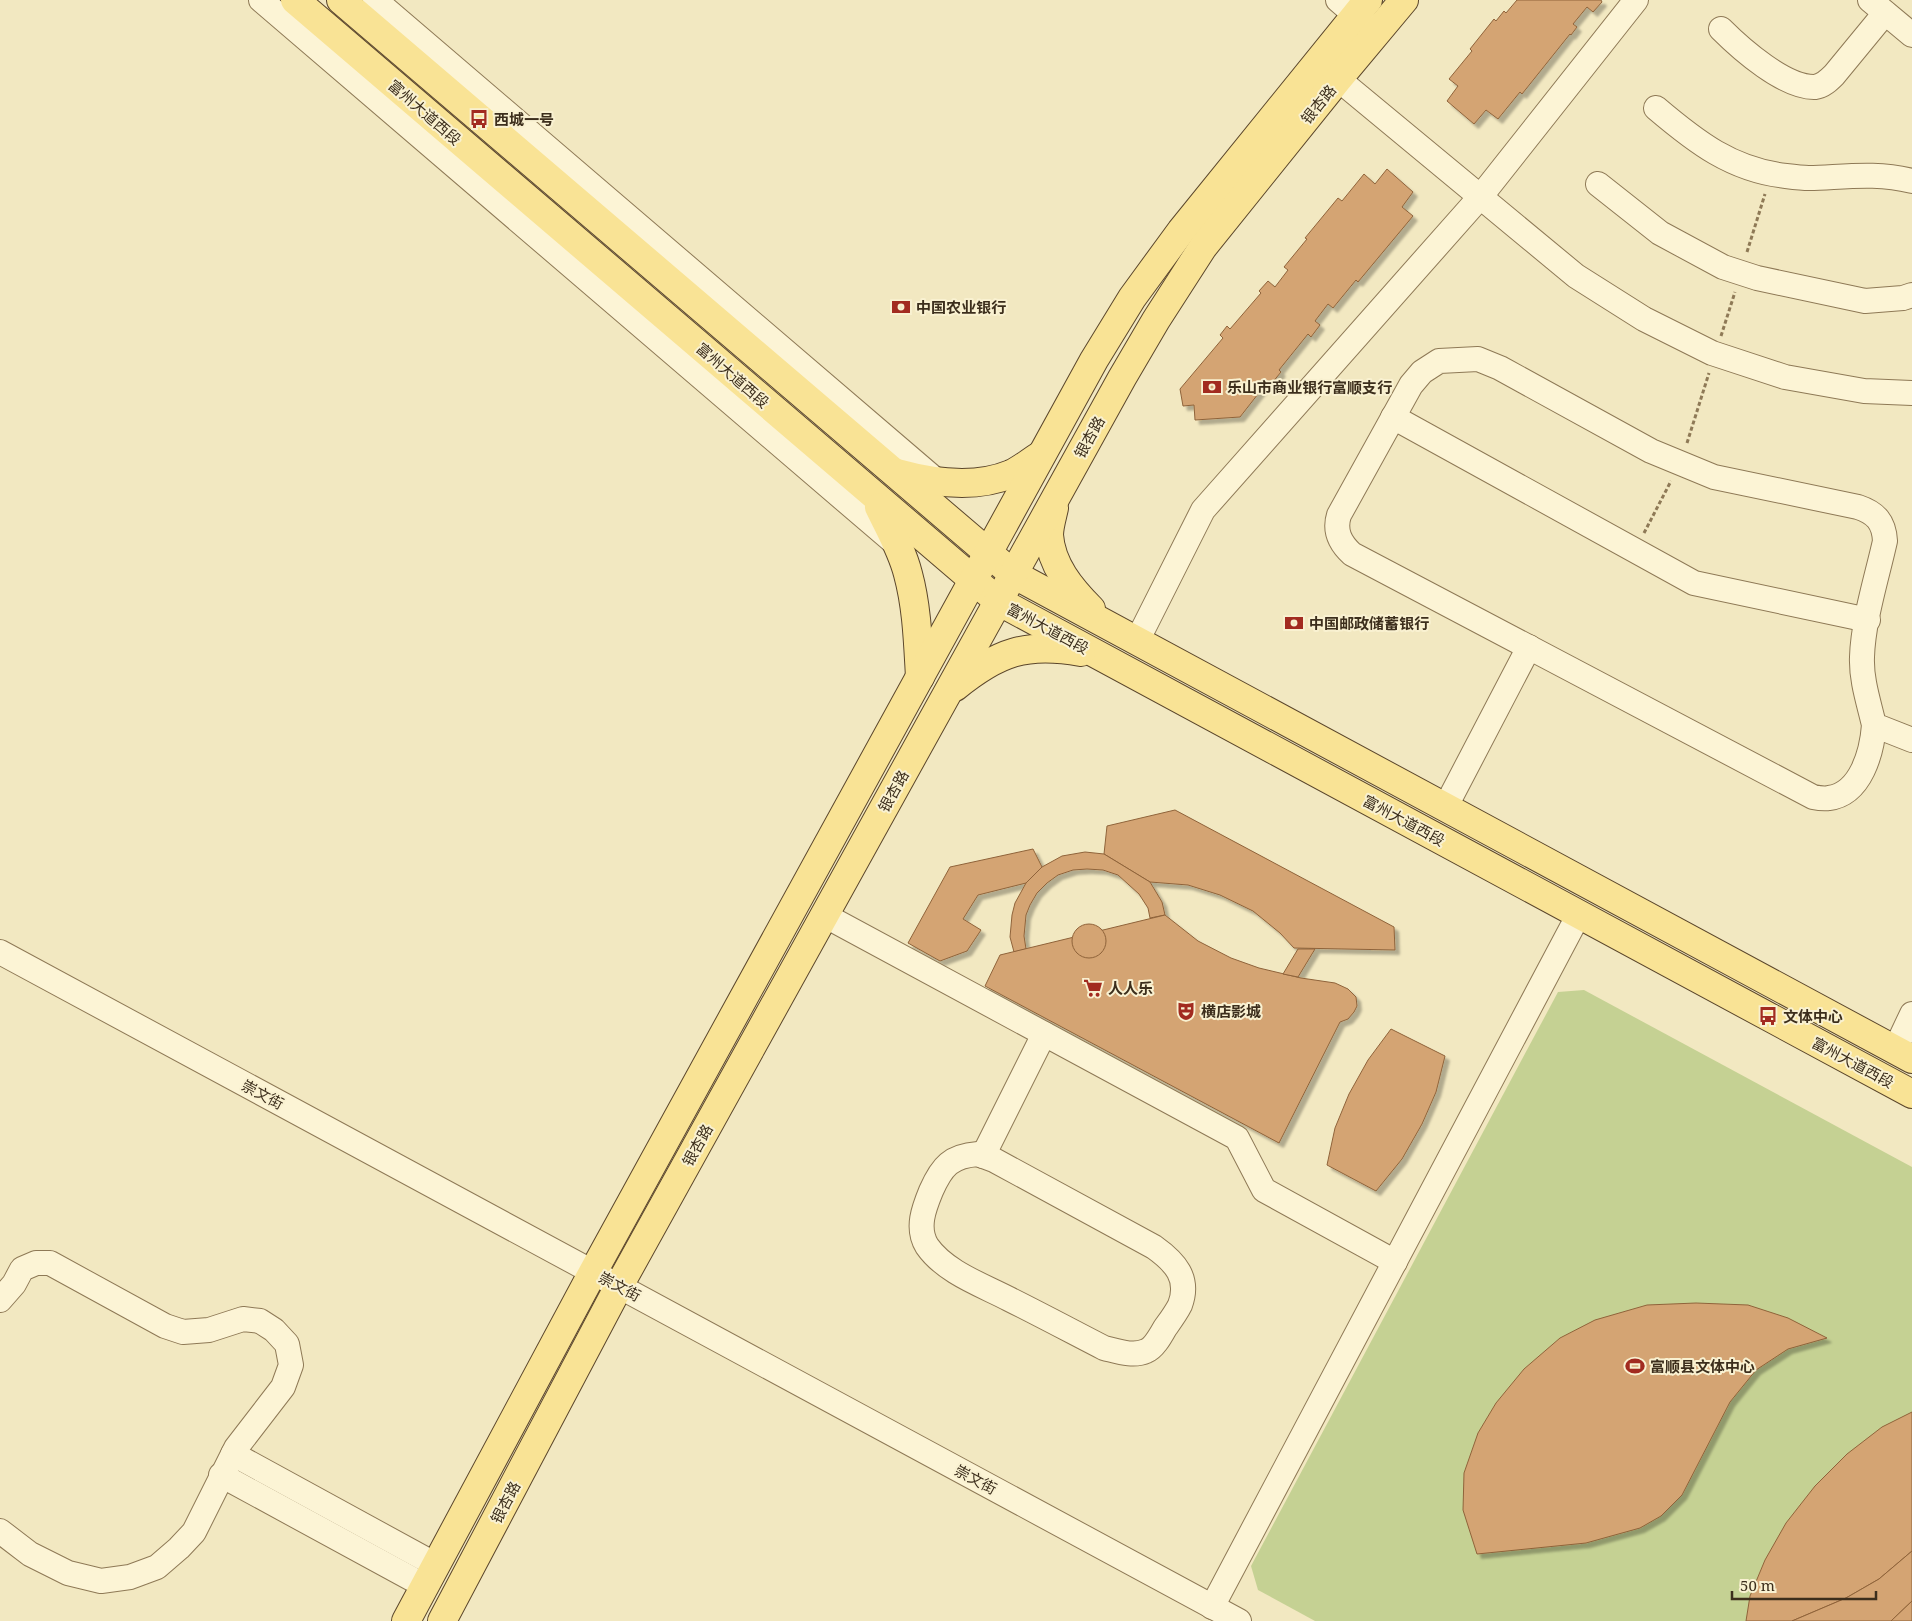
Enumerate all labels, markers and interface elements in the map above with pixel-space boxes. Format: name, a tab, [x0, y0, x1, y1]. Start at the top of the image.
street label: 富州大道西段	[384, 75, 466, 149]
street label: 银杏路	[1296, 80, 1340, 128]
bus stop icon: 西城一号	[468, 108, 490, 130]
place label: 西城一号	[494, 109, 554, 129]
bank icon: 中国农业银行	[890, 296, 912, 318]
place label: 中国农业银行	[916, 297, 1006, 317]
street label: 富州大道西段	[692, 338, 774, 412]
bank icon: 乐山市商业银行富顺支行	[1201, 376, 1223, 398]
place label: 乐山市商业银行富顺支行	[1227, 377, 1392, 397]
street label: 银杏路	[1069, 412, 1109, 462]
street label: 富州大道西段	[1004, 598, 1092, 658]
bank icon: 中国邮政储蓄银行	[1283, 612, 1305, 634]
place label: 中国邮政储蓄银行	[1309, 613, 1429, 633]
street label: 银杏路	[873, 766, 913, 816]
street label: 富州大道西段	[1360, 790, 1448, 850]
supermarket icon: 人人乐	[1082, 977, 1104, 999]
place label: 人人乐	[1108, 978, 1153, 998]
theatre icon: 横店影城	[1175, 1000, 1197, 1022]
place label: 横店影城	[1201, 1001, 1261, 1021]
bus stop icon: 文体中心	[1757, 1005, 1779, 1027]
place label: 文体中心	[1783, 1006, 1843, 1026]
street label: 富州大道西段	[1809, 1032, 1897, 1092]
street label: 崇文街	[238, 1075, 288, 1113]
street label: 银杏路	[677, 1120, 717, 1170]
street label: 崇文街	[595, 1267, 645, 1305]
sports icon: 富顺县文体中心	[1624, 1355, 1646, 1377]
place label: 富顺县文体中心	[1650, 1356, 1755, 1376]
street label: 崇文街	[951, 1460, 1001, 1498]
street label: 银杏路	[486, 1477, 524, 1527]
scale bar	[1732, 1568, 1876, 1600]
text: 50 m	[1740, 1575, 1775, 1595]

